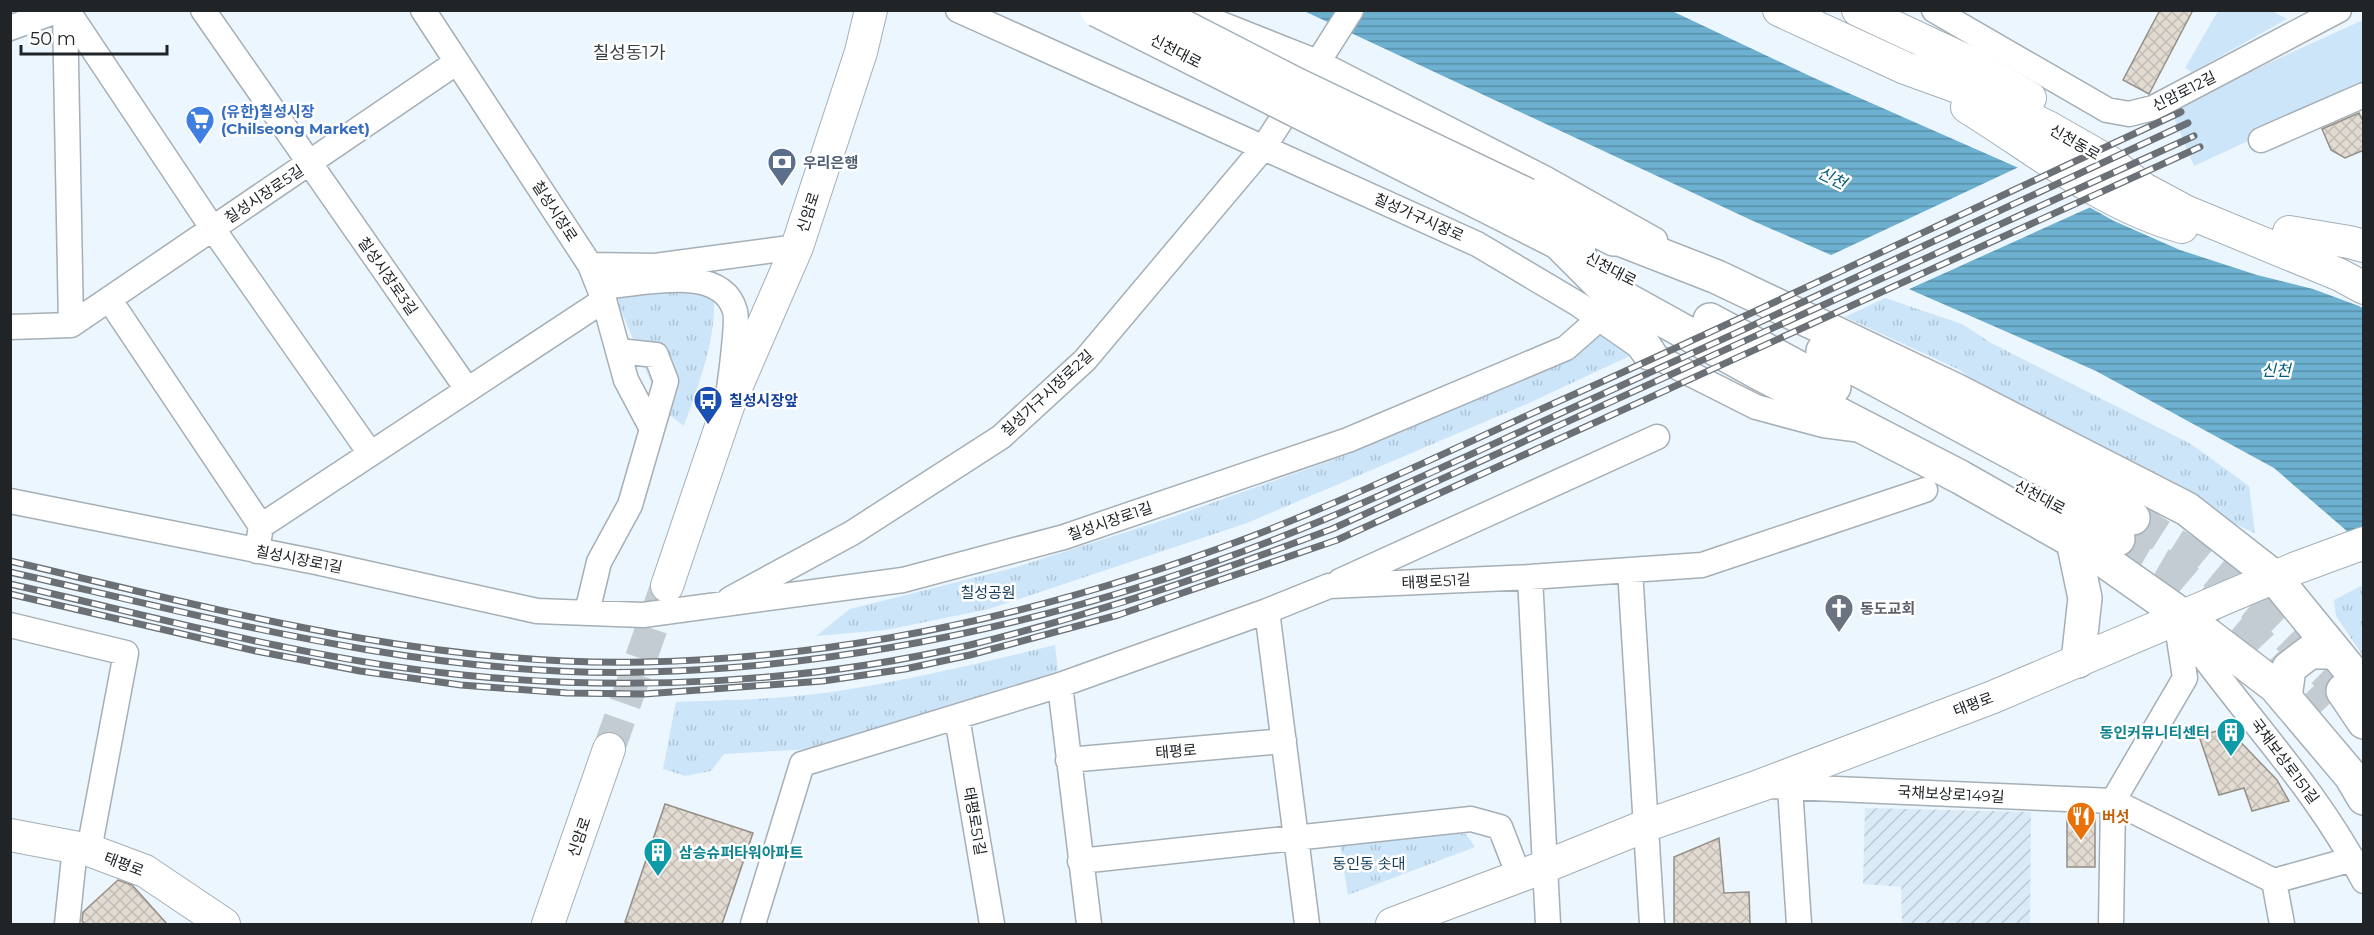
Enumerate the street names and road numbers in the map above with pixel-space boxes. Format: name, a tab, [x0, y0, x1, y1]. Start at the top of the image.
street label: 신천대로	[1147, 30, 1205, 72]
street label: 신암로12길	[2149, 67, 2219, 115]
street label: 신천동로	[2046, 120, 2104, 164]
street label: 칠성시장로5길	[221, 161, 307, 227]
street label: 칠성시장로	[528, 177, 582, 245]
street label: 신암로	[793, 189, 823, 235]
street label: 칠성가구시장로	[1371, 189, 1467, 245]
street label: 칠성시장로3길	[354, 233, 422, 319]
street label: 신천대로	[1582, 248, 1640, 290]
street label: 칠성가구시장로2길	[997, 345, 1097, 441]
street label: 신천대로	[2011, 476, 2069, 518]
street label: 칠성시장로1길	[1065, 498, 1155, 544]
street label: 칠성시장로1길	[254, 541, 344, 577]
street label: 태평로51길	[1401, 570, 1471, 592]
street label: 태평로	[1950, 688, 1996, 720]
street label: 국채보상로151길	[2247, 715, 2323, 807]
street label: 태평로	[1155, 740, 1197, 762]
street label: 국채보상로149길	[1897, 782, 2005, 806]
street label: 태평로51길	[960, 785, 990, 857]
street label: 신암로	[563, 814, 595, 860]
street label: 태평로	[101, 848, 147, 880]

